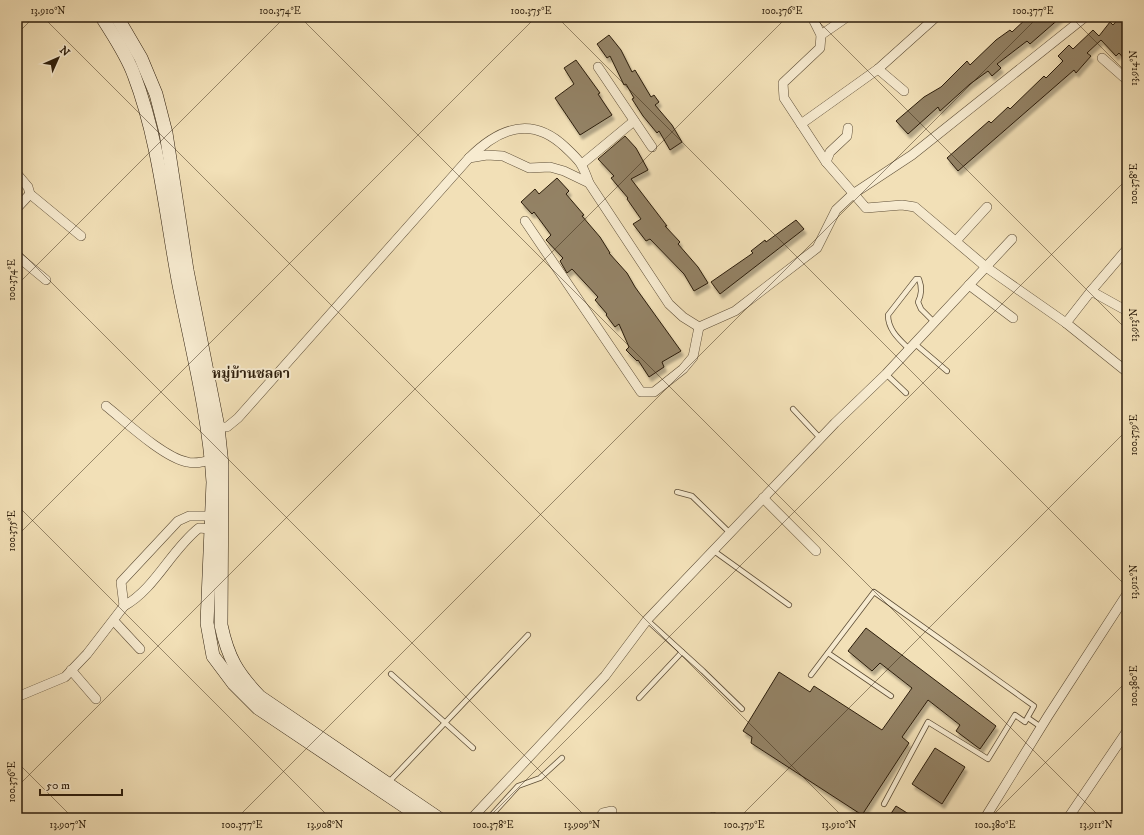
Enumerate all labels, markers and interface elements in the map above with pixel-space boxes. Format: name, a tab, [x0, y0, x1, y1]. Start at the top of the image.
text: 13.910°N	[30, 5, 66, 17]
text: 100.374°E	[259, 5, 301, 17]
text: 100.375°E	[511, 5, 551, 17]
text: 100.376°E	[761, 5, 803, 17]
text: 100.377°E	[1012, 5, 1054, 17]
north arrow	[38, 38, 78, 78]
text: N	[56, 43, 73, 60]
text: 13.914°N	[1128, 50, 1140, 86]
text: 100.378°E	[1128, 163, 1140, 205]
text: 100.374°E	[6, 259, 18, 301]
text: 13.913°N	[1128, 308, 1140, 342]
district label: หมู่บ้านชลดา	[212, 365, 290, 383]
text: 100.379°E	[1128, 414, 1140, 456]
text: 100.375°E	[6, 511, 18, 551]
text: 13.912°N	[1128, 565, 1140, 599]
text: 100.380°E	[1128, 665, 1140, 707]
text: 100.376°E	[6, 761, 18, 803]
scale bar	[40, 771, 122, 797]
text: 50 m	[46, 778, 70, 793]
text: 13.907°N	[50, 819, 86, 831]
text: 100.377°E	[221, 819, 263, 831]
text: 13.908°N	[307, 819, 343, 831]
text: 100.378°E	[472, 819, 514, 831]
text: 13.909°N	[564, 819, 600, 831]
text: 100.379°E	[723, 819, 765, 831]
text: 13.910°N	[821, 819, 857, 831]
text: 100.380°E	[974, 819, 1016, 831]
text: 13.911°N	[1079, 819, 1113, 831]

